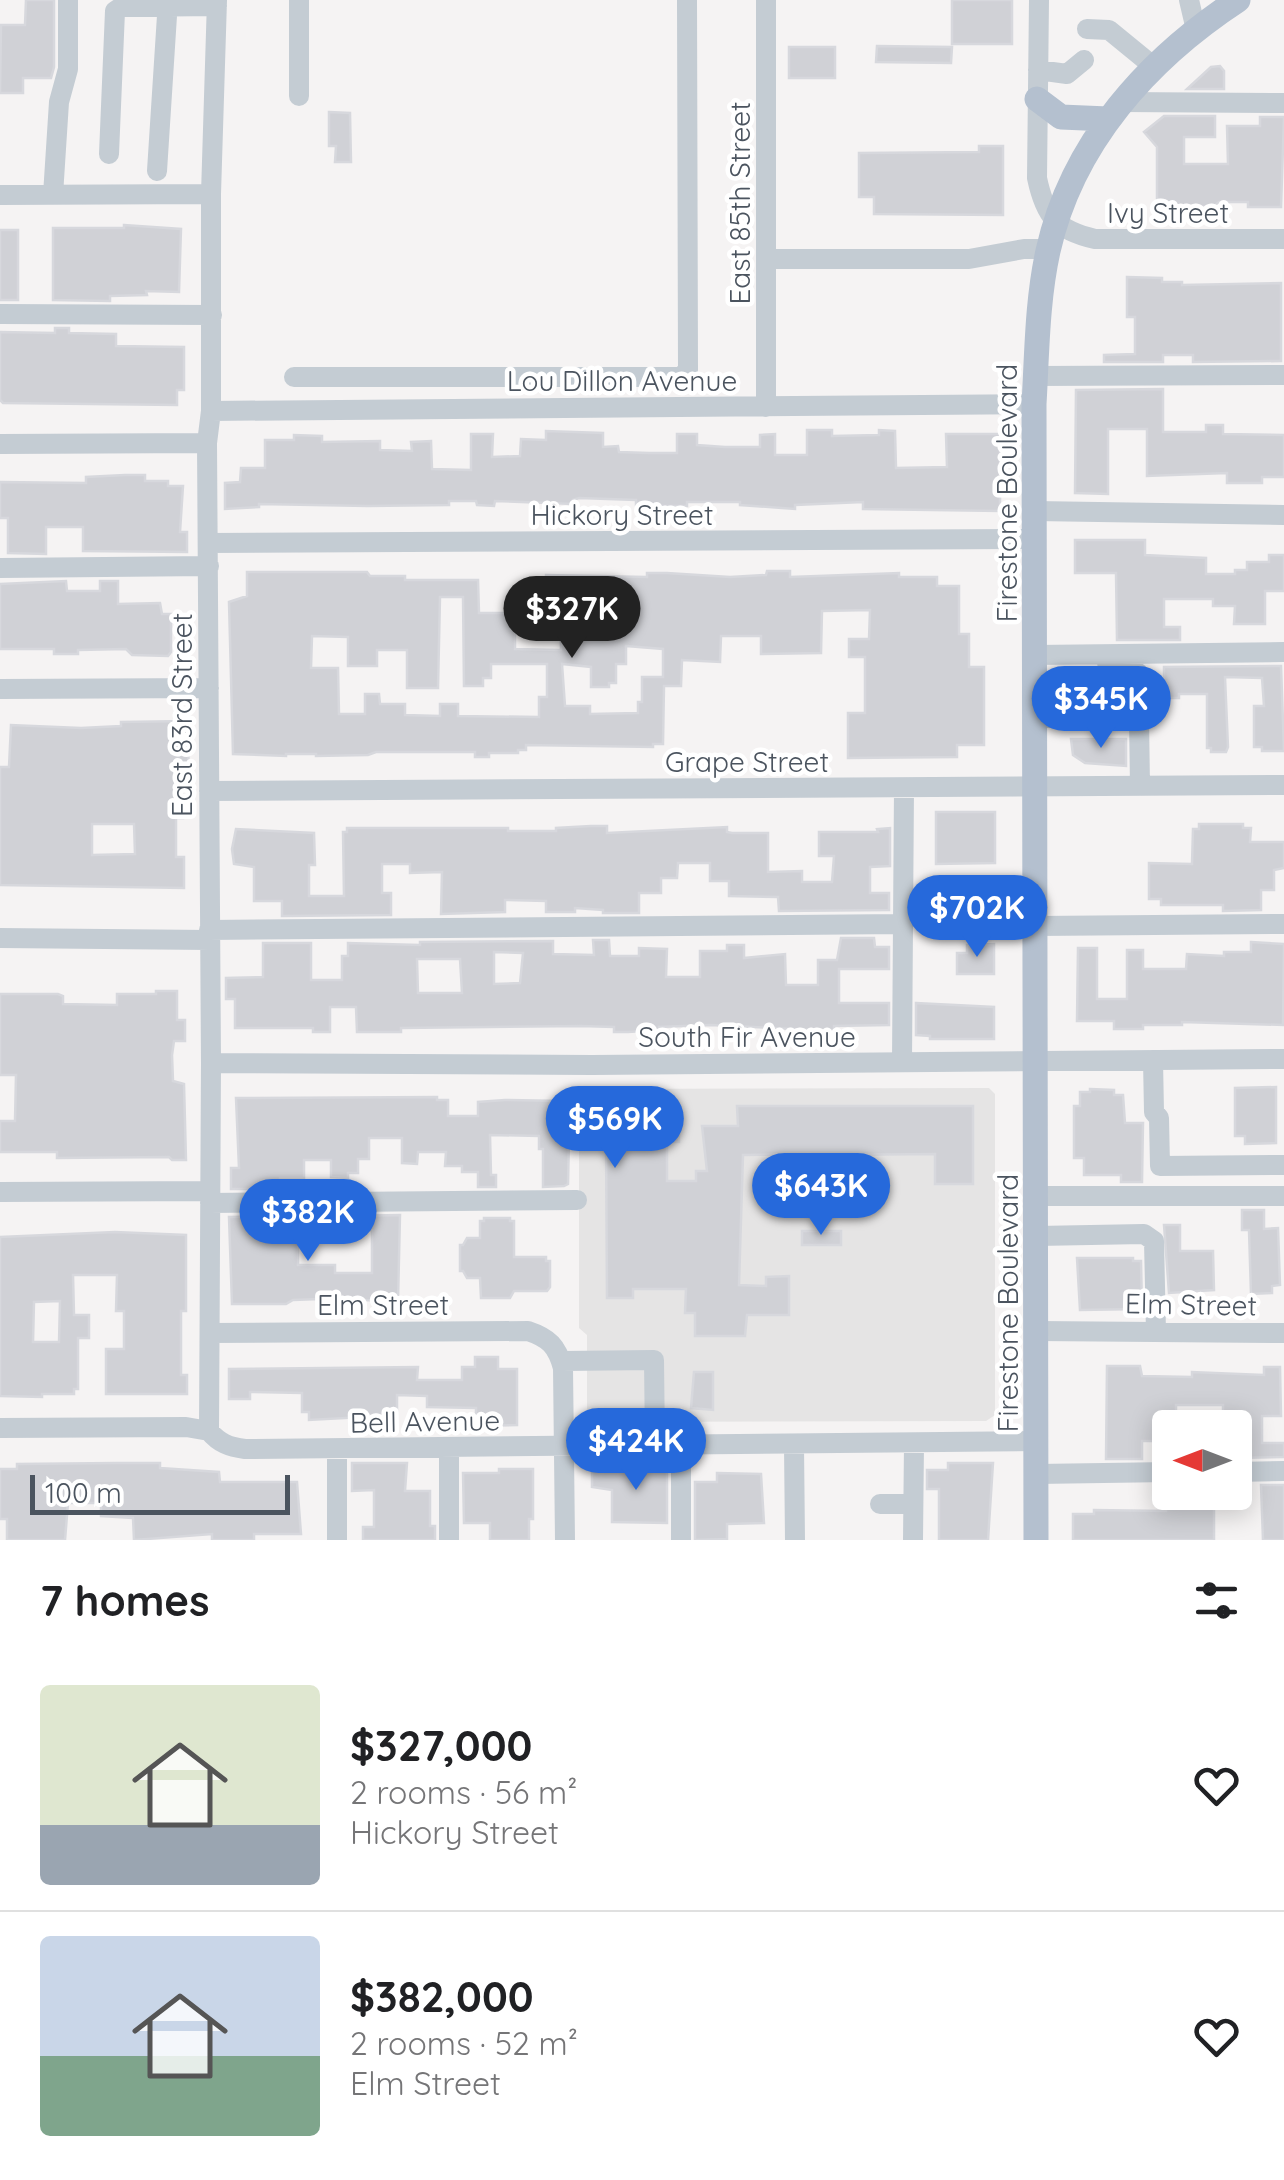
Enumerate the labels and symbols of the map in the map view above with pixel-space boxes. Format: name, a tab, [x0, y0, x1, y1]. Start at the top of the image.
street label: East 85th Street	[722, 101, 757, 305]
street label: Ivy Street	[1107, 195, 1229, 230]
street label: Lou Dillon Avenue	[507, 363, 737, 398]
street label: Firestone Boulevard	[989, 364, 1024, 622]
street label: Hickory Street	[531, 497, 713, 532]
pin: $327K	[502, 576, 642, 661]
street label: East 83rd Street	[164, 613, 199, 817]
pin: $345K	[1031, 666, 1171, 751]
street label: Grape Street	[665, 744, 829, 779]
pin: $702K	[907, 875, 1047, 960]
street label: South Fir Avenue	[638, 1019, 856, 1054]
pin: $569K	[545, 1086, 685, 1171]
pin: $643K	[751, 1153, 891, 1238]
street label: Firestone Boulevard	[990, 1174, 1025, 1432]
pin: $382K	[238, 1179, 378, 1264]
street label: Elm Street	[1125, 1285, 1257, 1323]
street label: Elm Street	[317, 1287, 449, 1322]
street label: Bell Avenue	[350, 1402, 500, 1440]
pin: $424K	[566, 1408, 706, 1493]
north arrow	[1152, 1410, 1252, 1510]
scale bar	[30, 1470, 290, 1514]

